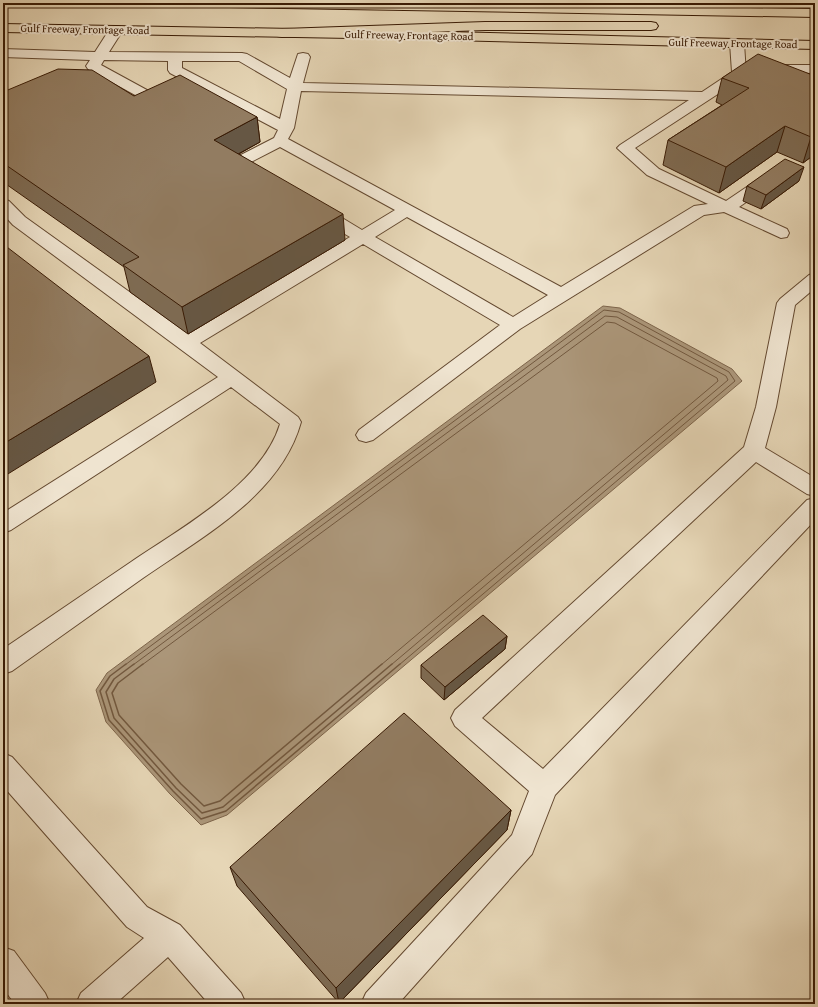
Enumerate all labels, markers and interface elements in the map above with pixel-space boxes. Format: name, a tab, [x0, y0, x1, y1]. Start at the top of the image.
street label: Gulf Freeway Frontage Road	[20, 20, 150, 38]
street label: Gulf Freeway Frontage Road	[344, 26, 474, 44]
street label: Gulf Freeway Frontage Road	[668, 34, 798, 52]

